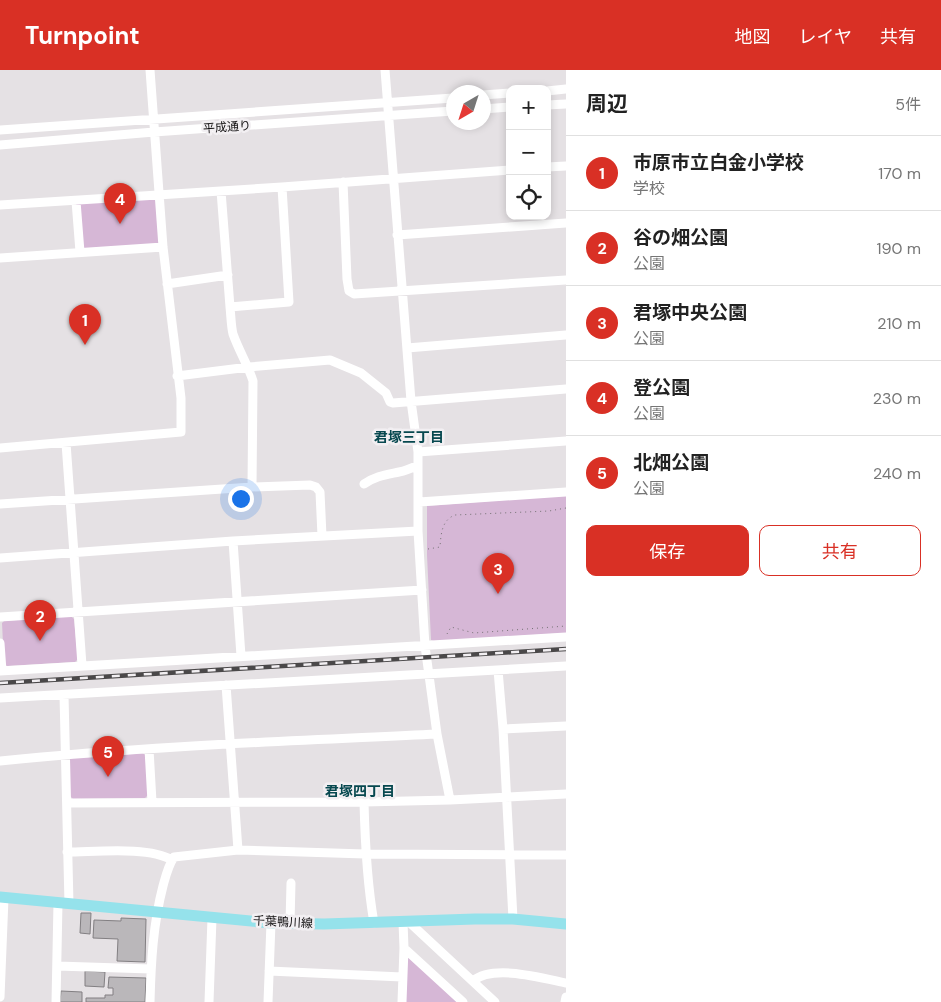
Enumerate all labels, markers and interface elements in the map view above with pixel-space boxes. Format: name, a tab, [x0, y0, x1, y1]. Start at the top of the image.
text: Turnpoint	[25, 20, 140, 51]
text: 地図	[735, 25, 771, 49]
text: レイヤ	[799, 25, 852, 49]
text: 共有	[880, 25, 916, 49]
north arrow	[446, 85, 491, 130]
map controls	[506, 85, 551, 220]
button: +	[506, 85, 551, 130]
text: 周辺	[586, 90, 628, 118]
text: 5件	[895, 94, 921, 115]
street label: 平成通り	[202, 117, 252, 137]
button: −	[506, 130, 551, 175]
text: 市原市立白金小学校	[633, 150, 804, 175]
text: 1	[599, 163, 605, 184]
text: 170 m	[878, 163, 921, 184]
button: locate	[506, 175, 551, 220]
text: 学校	[633, 178, 665, 199]
pin: 4	[104, 183, 136, 224]
text: 谷の畑公園	[633, 225, 728, 250]
text: 2	[597, 238, 607, 259]
text: 190 m	[877, 238, 921, 259]
text: 公園	[633, 253, 665, 274]
text: 君塚中央公園	[633, 300, 747, 325]
pin: 1	[69, 304, 101, 345]
text: 3	[597, 313, 607, 334]
text: 210 m	[877, 313, 921, 334]
text: 公園	[633, 328, 665, 349]
text: 登公園	[633, 375, 690, 400]
text: 4	[597, 388, 607, 409]
text: 230 m	[873, 388, 921, 409]
text: 公園	[633, 403, 665, 424]
district label: 君塚三丁目	[374, 428, 444, 446]
text: 北畑公園	[633, 450, 709, 475]
text: 5	[597, 463, 607, 484]
text: 240 m	[873, 463, 921, 484]
text: 公園	[633, 478, 665, 499]
your location	[228, 486, 254, 512]
button: 保存	[586, 525, 749, 576]
button: 共有	[759, 525, 921, 576]
pin: 3	[482, 553, 514, 594]
pin: 2	[24, 600, 56, 641]
pin: 5	[92, 736, 124, 777]
district label: 君塚四丁目	[325, 782, 395, 800]
street label: 千葉鴨川線	[253, 912, 313, 932]

